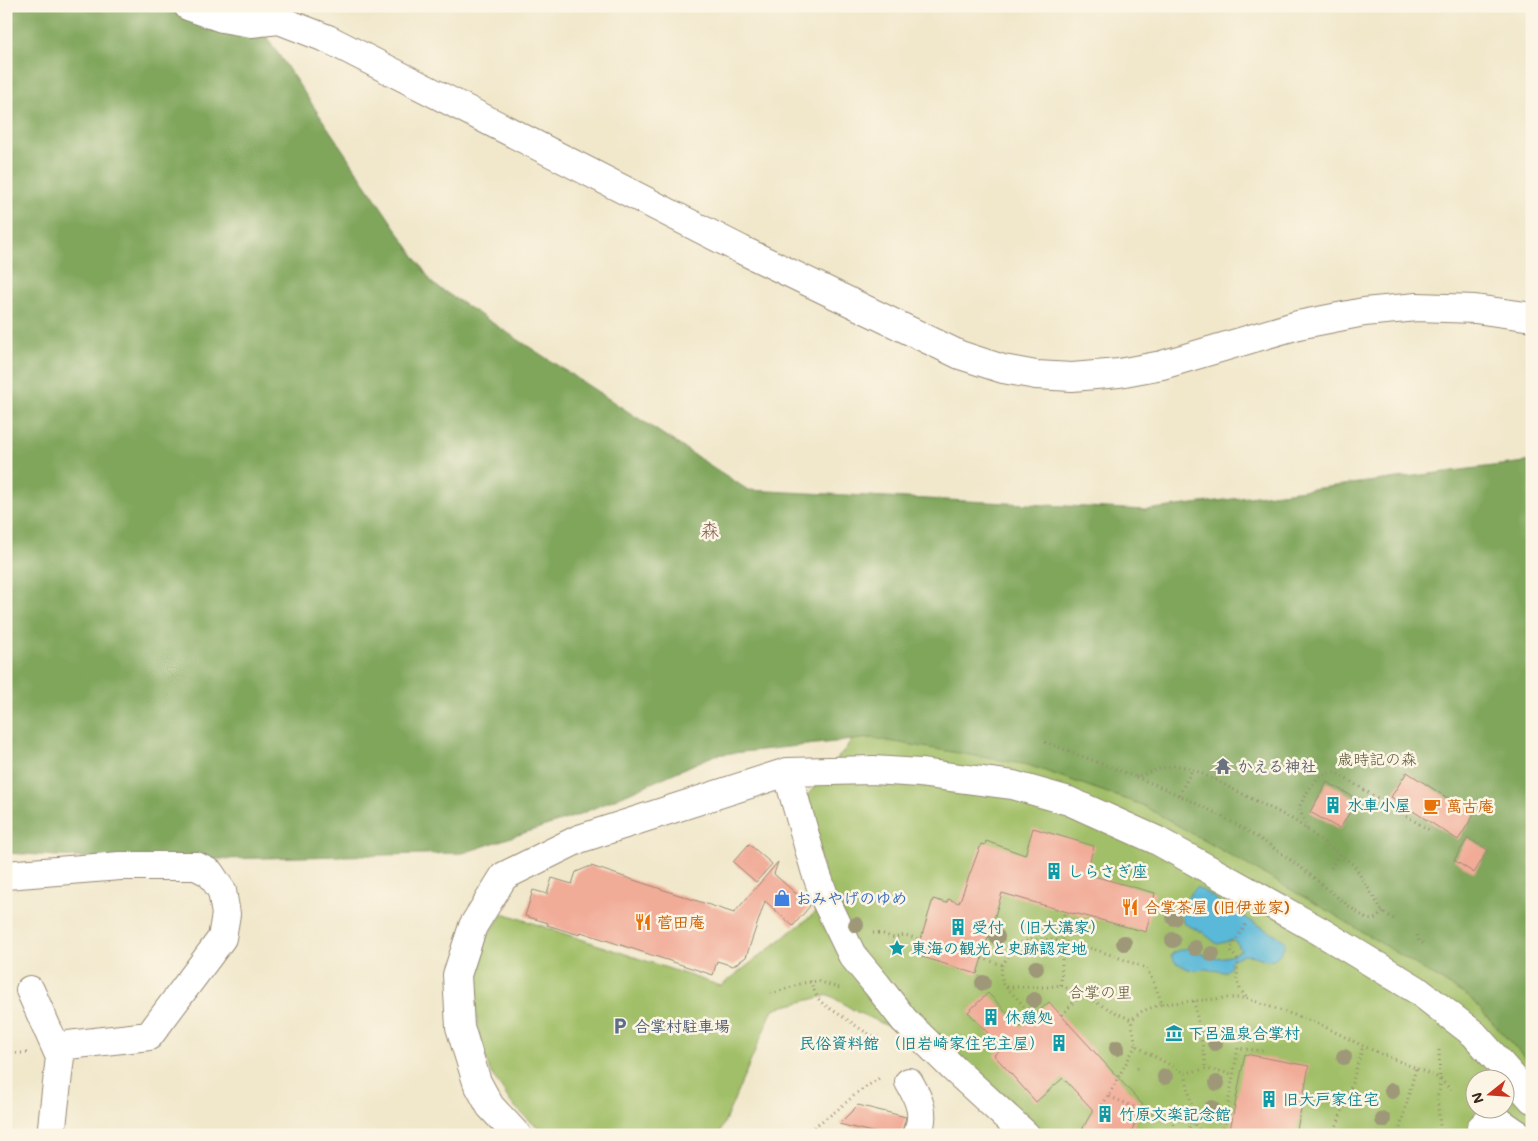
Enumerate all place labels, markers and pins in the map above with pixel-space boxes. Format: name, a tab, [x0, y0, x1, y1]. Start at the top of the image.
place label: かえる神社	[1237, 755, 1317, 776]
temple icon: かえる神社	[1213, 756, 1233, 776]
place label: 水車小屋	[1347, 794, 1411, 815]
building icon: 水車小屋	[1323, 795, 1343, 815]
place label: 萬古庵	[1446, 795, 1494, 816]
cafe icon: 萬古庵	[1422, 796, 1442, 816]
place label: しらさぎ座	[1068, 860, 1148, 881]
building icon: しらさぎ座	[1044, 861, 1064, 881]
place label: おみやげのゆめ	[796, 887, 907, 908]
shop icon: おみやげのゆめ	[772, 888, 792, 908]
place label: 合掌茶屋 (旧伊並家)	[1144, 896, 1290, 917]
restaurant icon: 合掌茶屋 (旧伊並家)	[1120, 897, 1140, 917]
place label: 菅田庵	[657, 911, 705, 932]
restaurant icon: 菅田庵	[633, 912, 653, 932]
place label: 受付 （旧大溝家）	[972, 916, 1106, 937]
building icon: 受付 （旧大溝家）	[948, 917, 968, 937]
place label: 東海の観光と史跡認定地	[911, 937, 1087, 958]
place icon: 東海の観光と史跡認定地	[887, 938, 907, 958]
place label: 休憩処	[1005, 1006, 1053, 1027]
building icon: 休憩処	[981, 1007, 1001, 1027]
place label: 合掌村駐車場	[634, 1015, 730, 1036]
parking icon: 合掌村駐車場	[610, 1016, 630, 1036]
place label: 下呂温泉合掌村	[1188, 1022, 1300, 1043]
museum icon: 下呂温泉合掌村	[1164, 1023, 1184, 1043]
place label: 民俗資料館 （旧岩崎家住宅主屋）	[799, 1032, 1045, 1053]
building icon: 民俗資料館 （旧岩崎家住宅主屋）	[1049, 1033, 1069, 1053]
place label: 旧大戸家住宅	[1283, 1088, 1379, 1109]
building icon: 旧大戸家住宅	[1259, 1089, 1279, 1109]
place label: 竹原文楽記念館	[1119, 1103, 1231, 1124]
building icon: 竹原文楽記念館	[1095, 1104, 1115, 1124]

